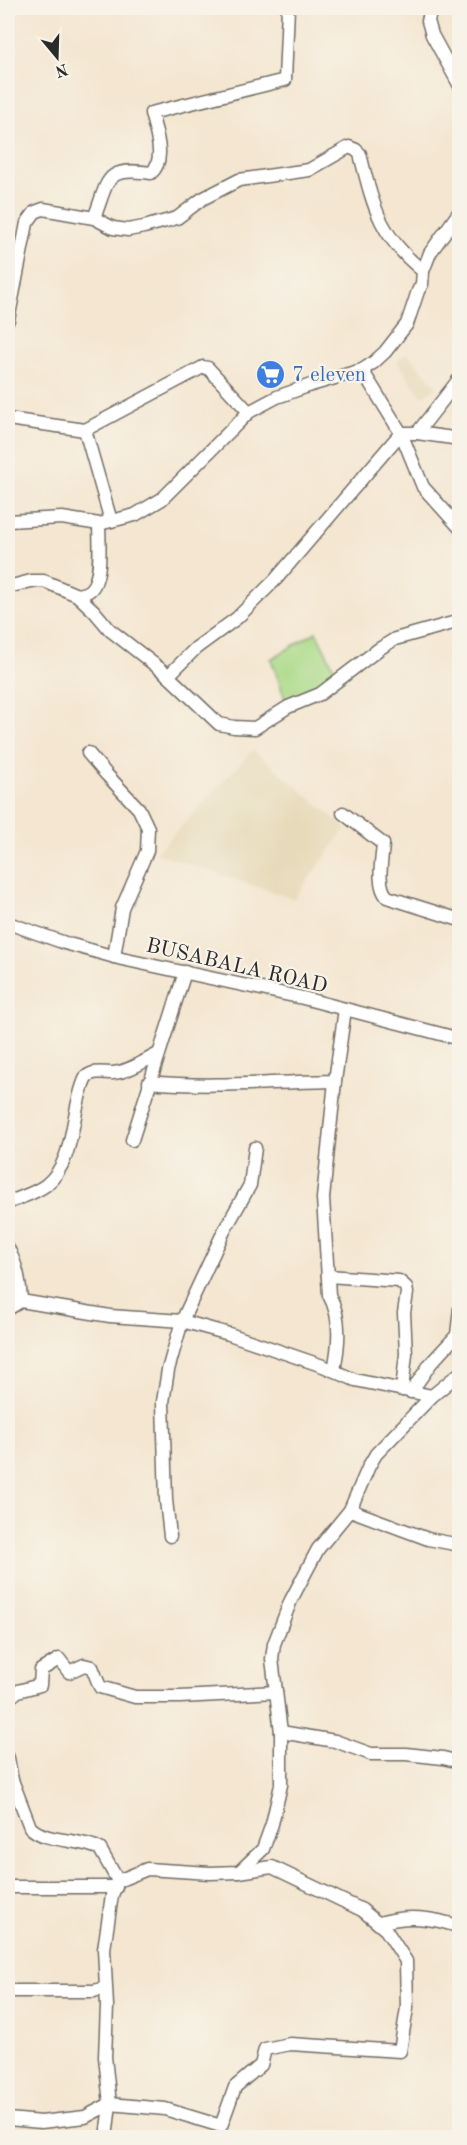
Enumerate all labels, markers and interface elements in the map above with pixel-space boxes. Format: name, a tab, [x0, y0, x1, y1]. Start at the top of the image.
north arrow	[27, 27, 87, 87]
text: N	[52, 60, 70, 79]
supermarket icon: 7 eleven	[255, 358, 287, 390]
place label: 7 eleven	[292, 365, 366, 386]
street label: BUSABALA ROAD	[144, 935, 329, 998]

